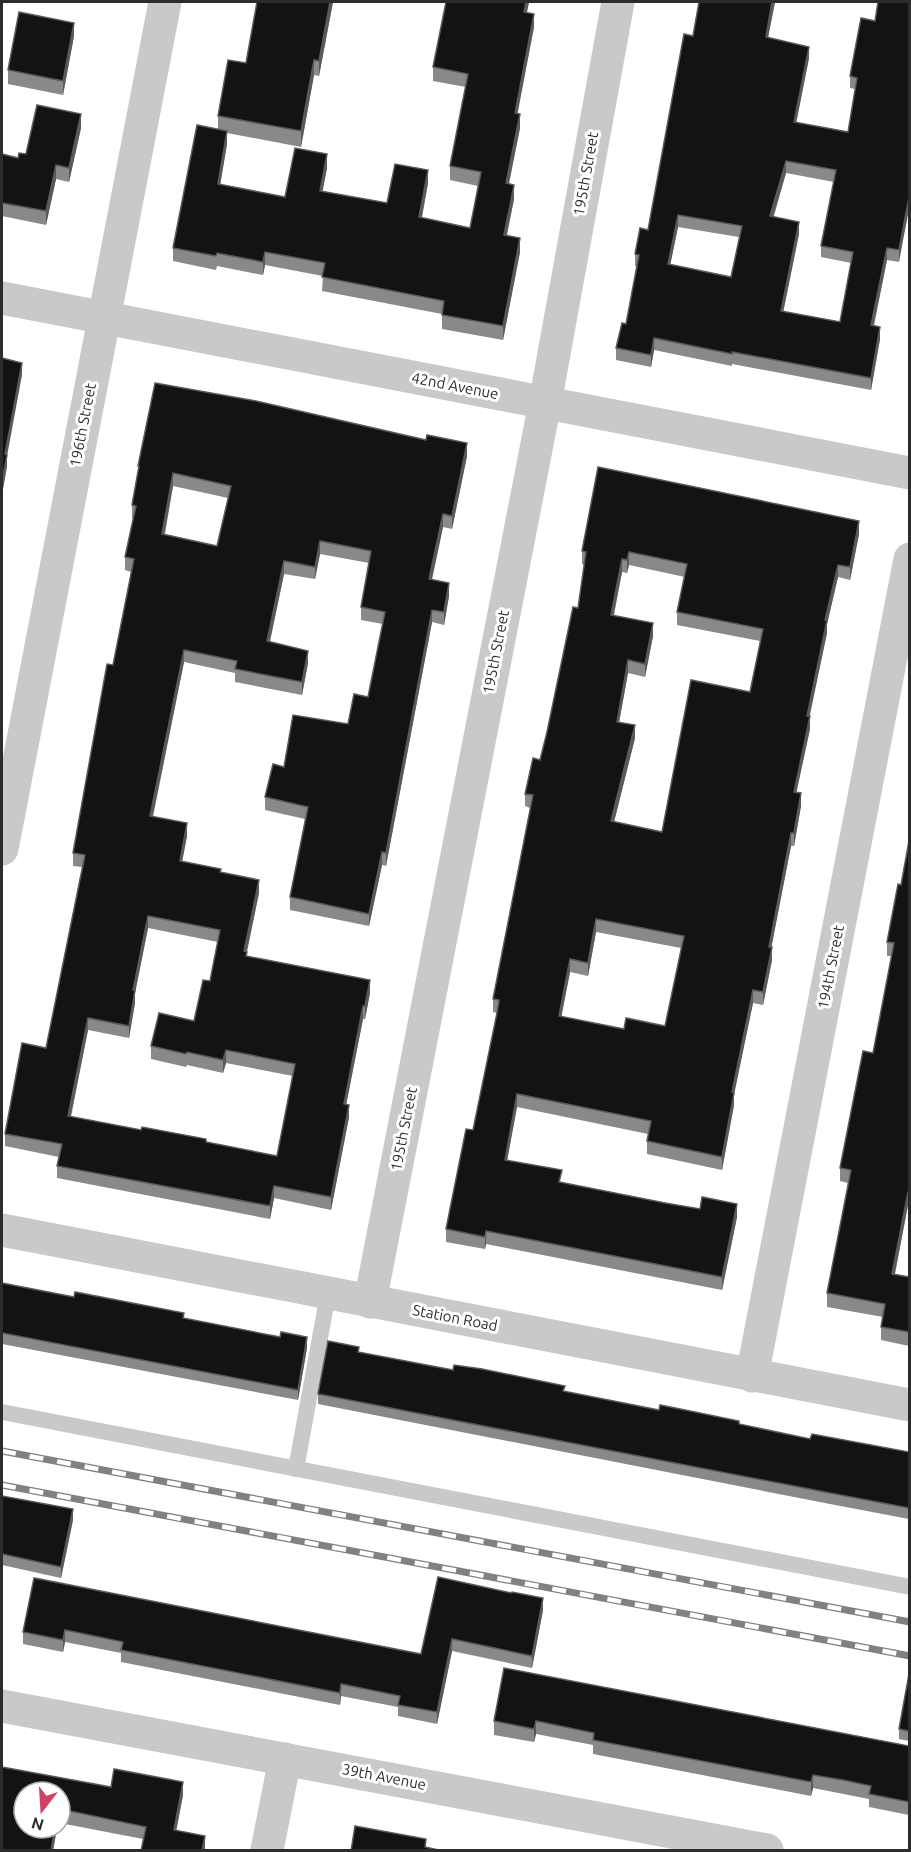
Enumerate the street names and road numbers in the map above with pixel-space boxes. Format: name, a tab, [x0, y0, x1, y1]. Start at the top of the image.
street label: 195th Street	[570, 130, 601, 217]
street label: 42nd Avenue	[410, 369, 500, 402]
street label: 196th Street	[66, 381, 99, 468]
street label: 195th Street	[479, 608, 512, 695]
street label: 194th Street	[814, 923, 847, 1010]
street label: 195th Street	[387, 1085, 420, 1172]
street label: Station Road	[411, 1301, 499, 1334]
street label: 39th Avenue	[341, 1760, 428, 1793]

